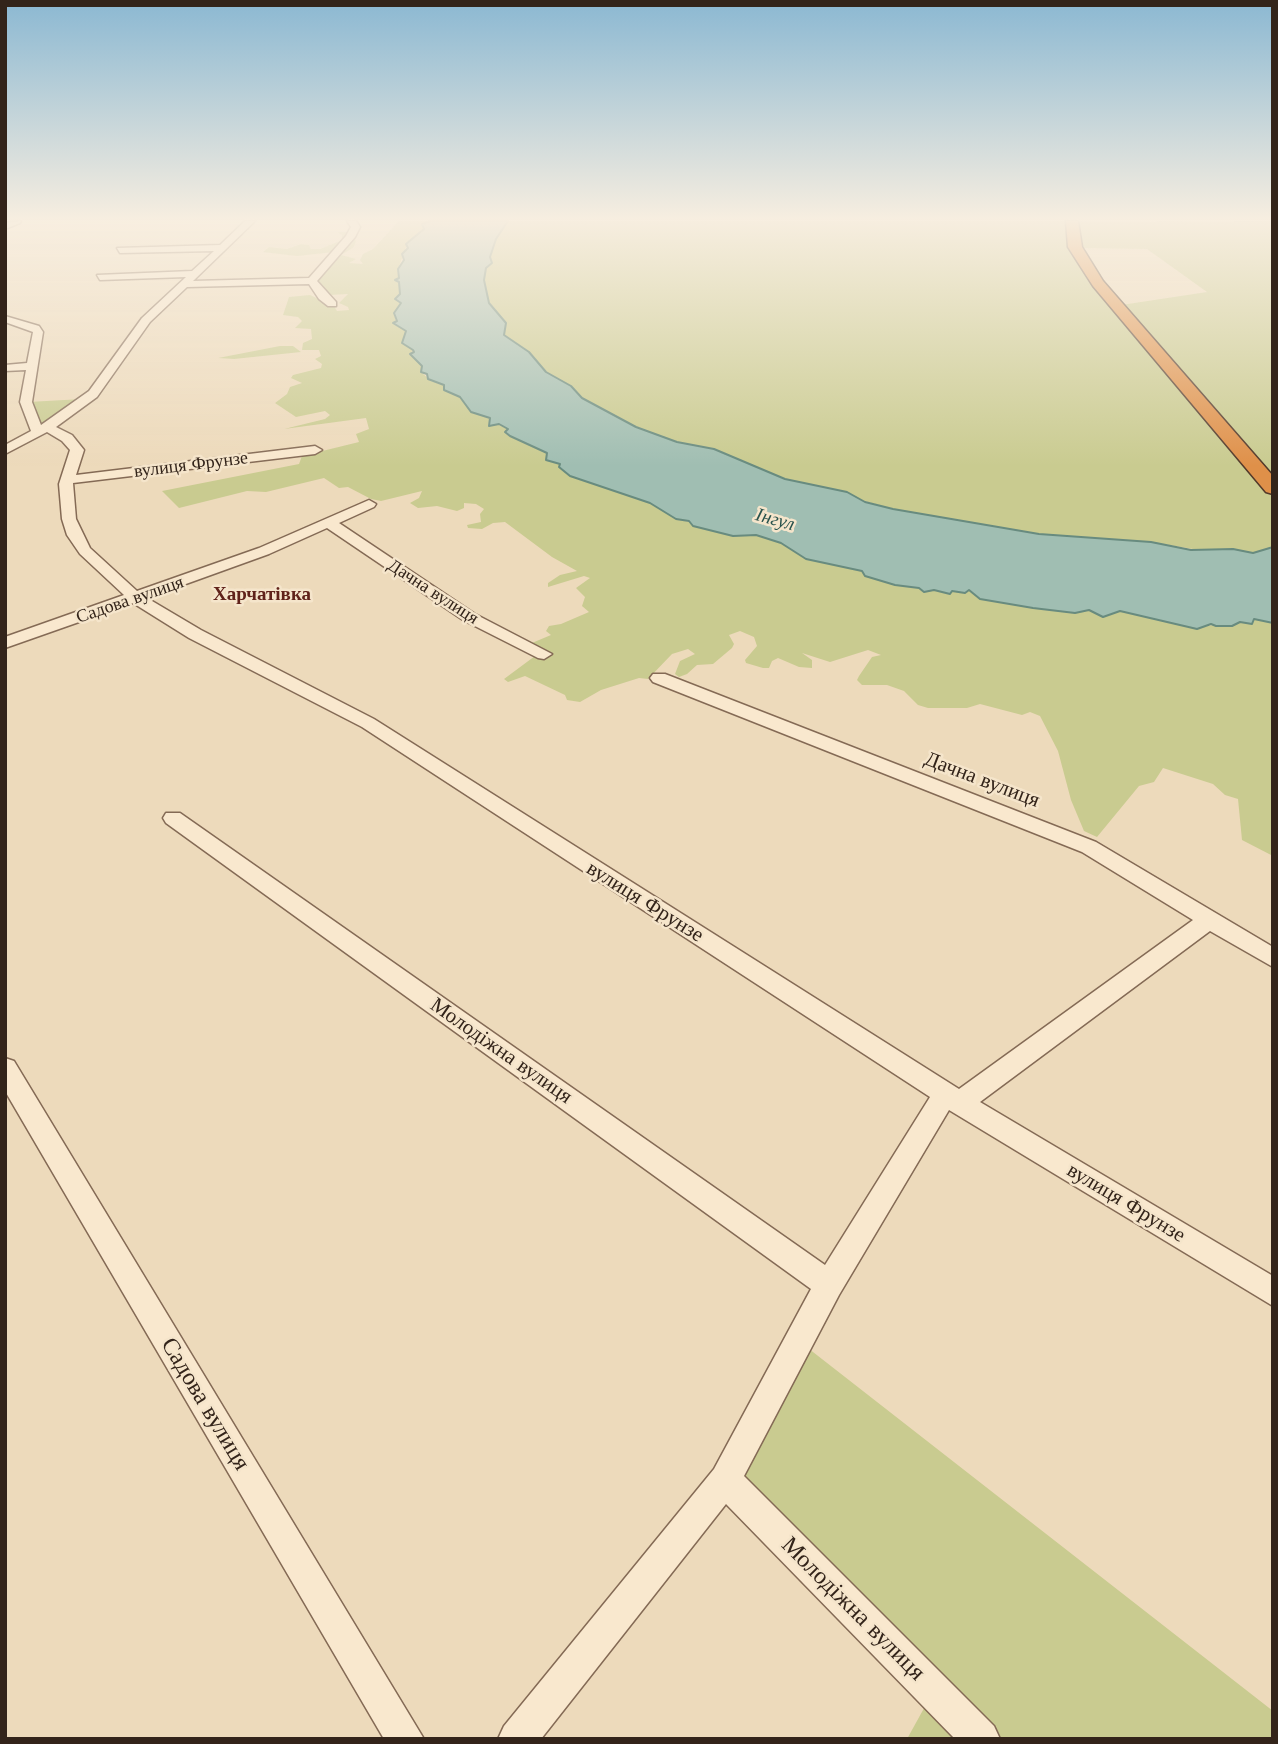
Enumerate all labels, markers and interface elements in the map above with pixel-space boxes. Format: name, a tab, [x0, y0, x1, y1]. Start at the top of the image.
street label: вулиця Фрунзе	[133, 447, 249, 483]
water label: Інгул	[753, 504, 797, 536]
street label: Дачна вулиця	[384, 555, 482, 629]
street label: Садова вулиця	[73, 572, 187, 628]
district label: Харчатівка	[213, 584, 311, 606]
street label: Дачна вулиця	[921, 746, 1043, 814]
street label: вулиця Фрунзе	[582, 856, 708, 948]
street label: Молодіжна вулиця	[425, 993, 577, 1109]
street label: вулиця Фрунзе	[1062, 1158, 1190, 1248]
street label: Садова вулиця	[154, 1332, 256, 1476]
street label: Молодіжна вулиця	[775, 1531, 931, 1687]

